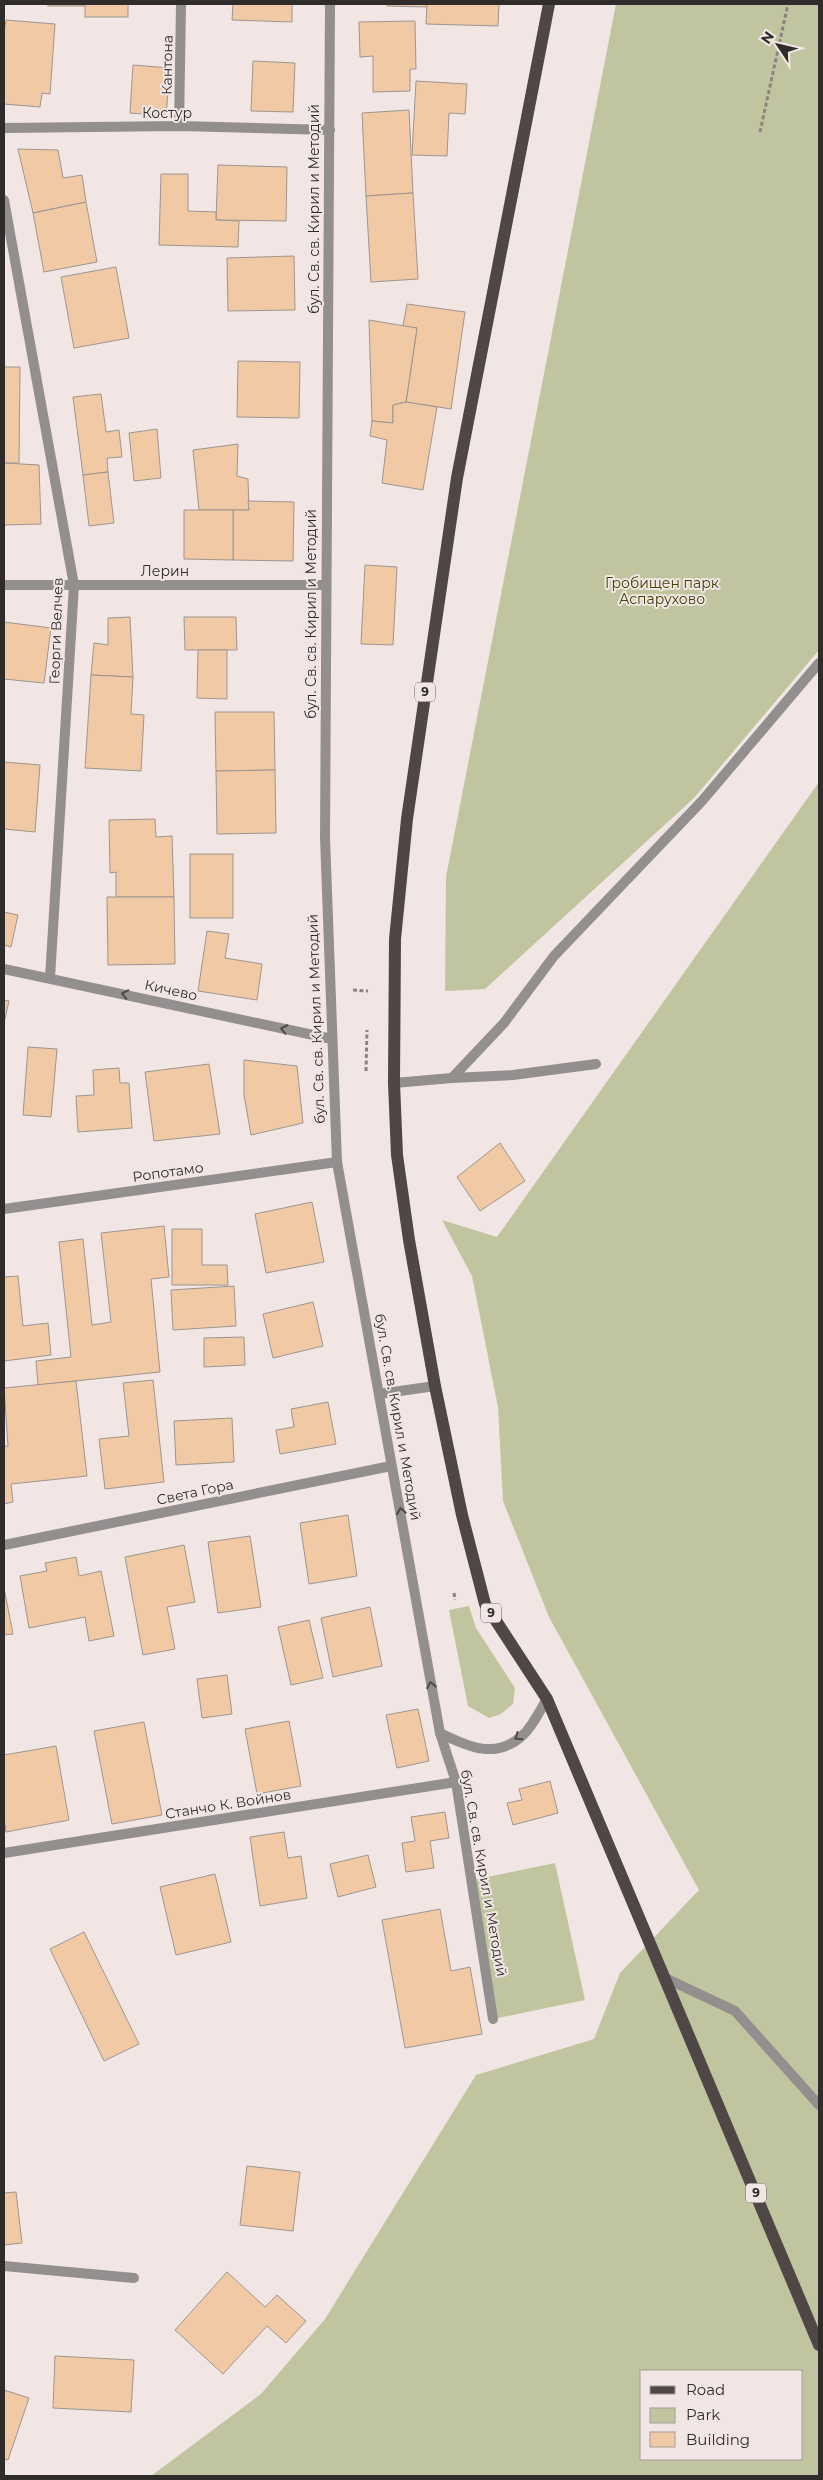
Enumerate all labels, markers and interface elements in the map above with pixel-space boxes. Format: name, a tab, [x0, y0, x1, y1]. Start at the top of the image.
north arrow	[753, 20, 803, 70]
text: N	[757, 28, 778, 47]
street label: Кантона	[157, 35, 177, 95]
street label: Костур	[142, 104, 192, 122]
street label: бул. Св. св. Кирил и Методий	[305, 104, 323, 314]
street label: бул. Св. св. Кирил и Методий	[302, 509, 320, 719]
street label: Лерин	[141, 562, 189, 580]
park label: Гробищен парк Аспарухово	[605, 574, 719, 608]
street label: Георги Велчев	[45, 577, 67, 685]
road number: 9	[415, 682, 435, 702]
street label: бул. Св. св. Кирил и Методий	[303, 914, 329, 1124]
street label: Кичево	[143, 976, 199, 1004]
one-way arrow	[121, 989, 130, 1000]
one-way arrow	[280, 1024, 288, 1034]
street label: Ропотамо	[131, 1158, 205, 1186]
street label: бул. Св. св. Кирил и Методий	[371, 1312, 425, 1522]
street label: Света Гора	[155, 1475, 235, 1509]
one-way arrow	[396, 1506, 406, 1515]
road number: 9	[481, 1604, 501, 1622]
one-way arrow	[427, 1681, 437, 1690]
one-way arrow	[514, 1731, 523, 1741]
street label: бул. Св. св. Кирил и Методий	[457, 1768, 511, 1978]
street label: Станчо К. Войнов	[164, 1785, 292, 1823]
road number: 9	[746, 2184, 766, 2202]
legend	[640, 2370, 803, 2460]
text: Road	[686, 2380, 725, 2399]
text: Park	[686, 2405, 720, 2424]
text: Building	[686, 2430, 750, 2449]

